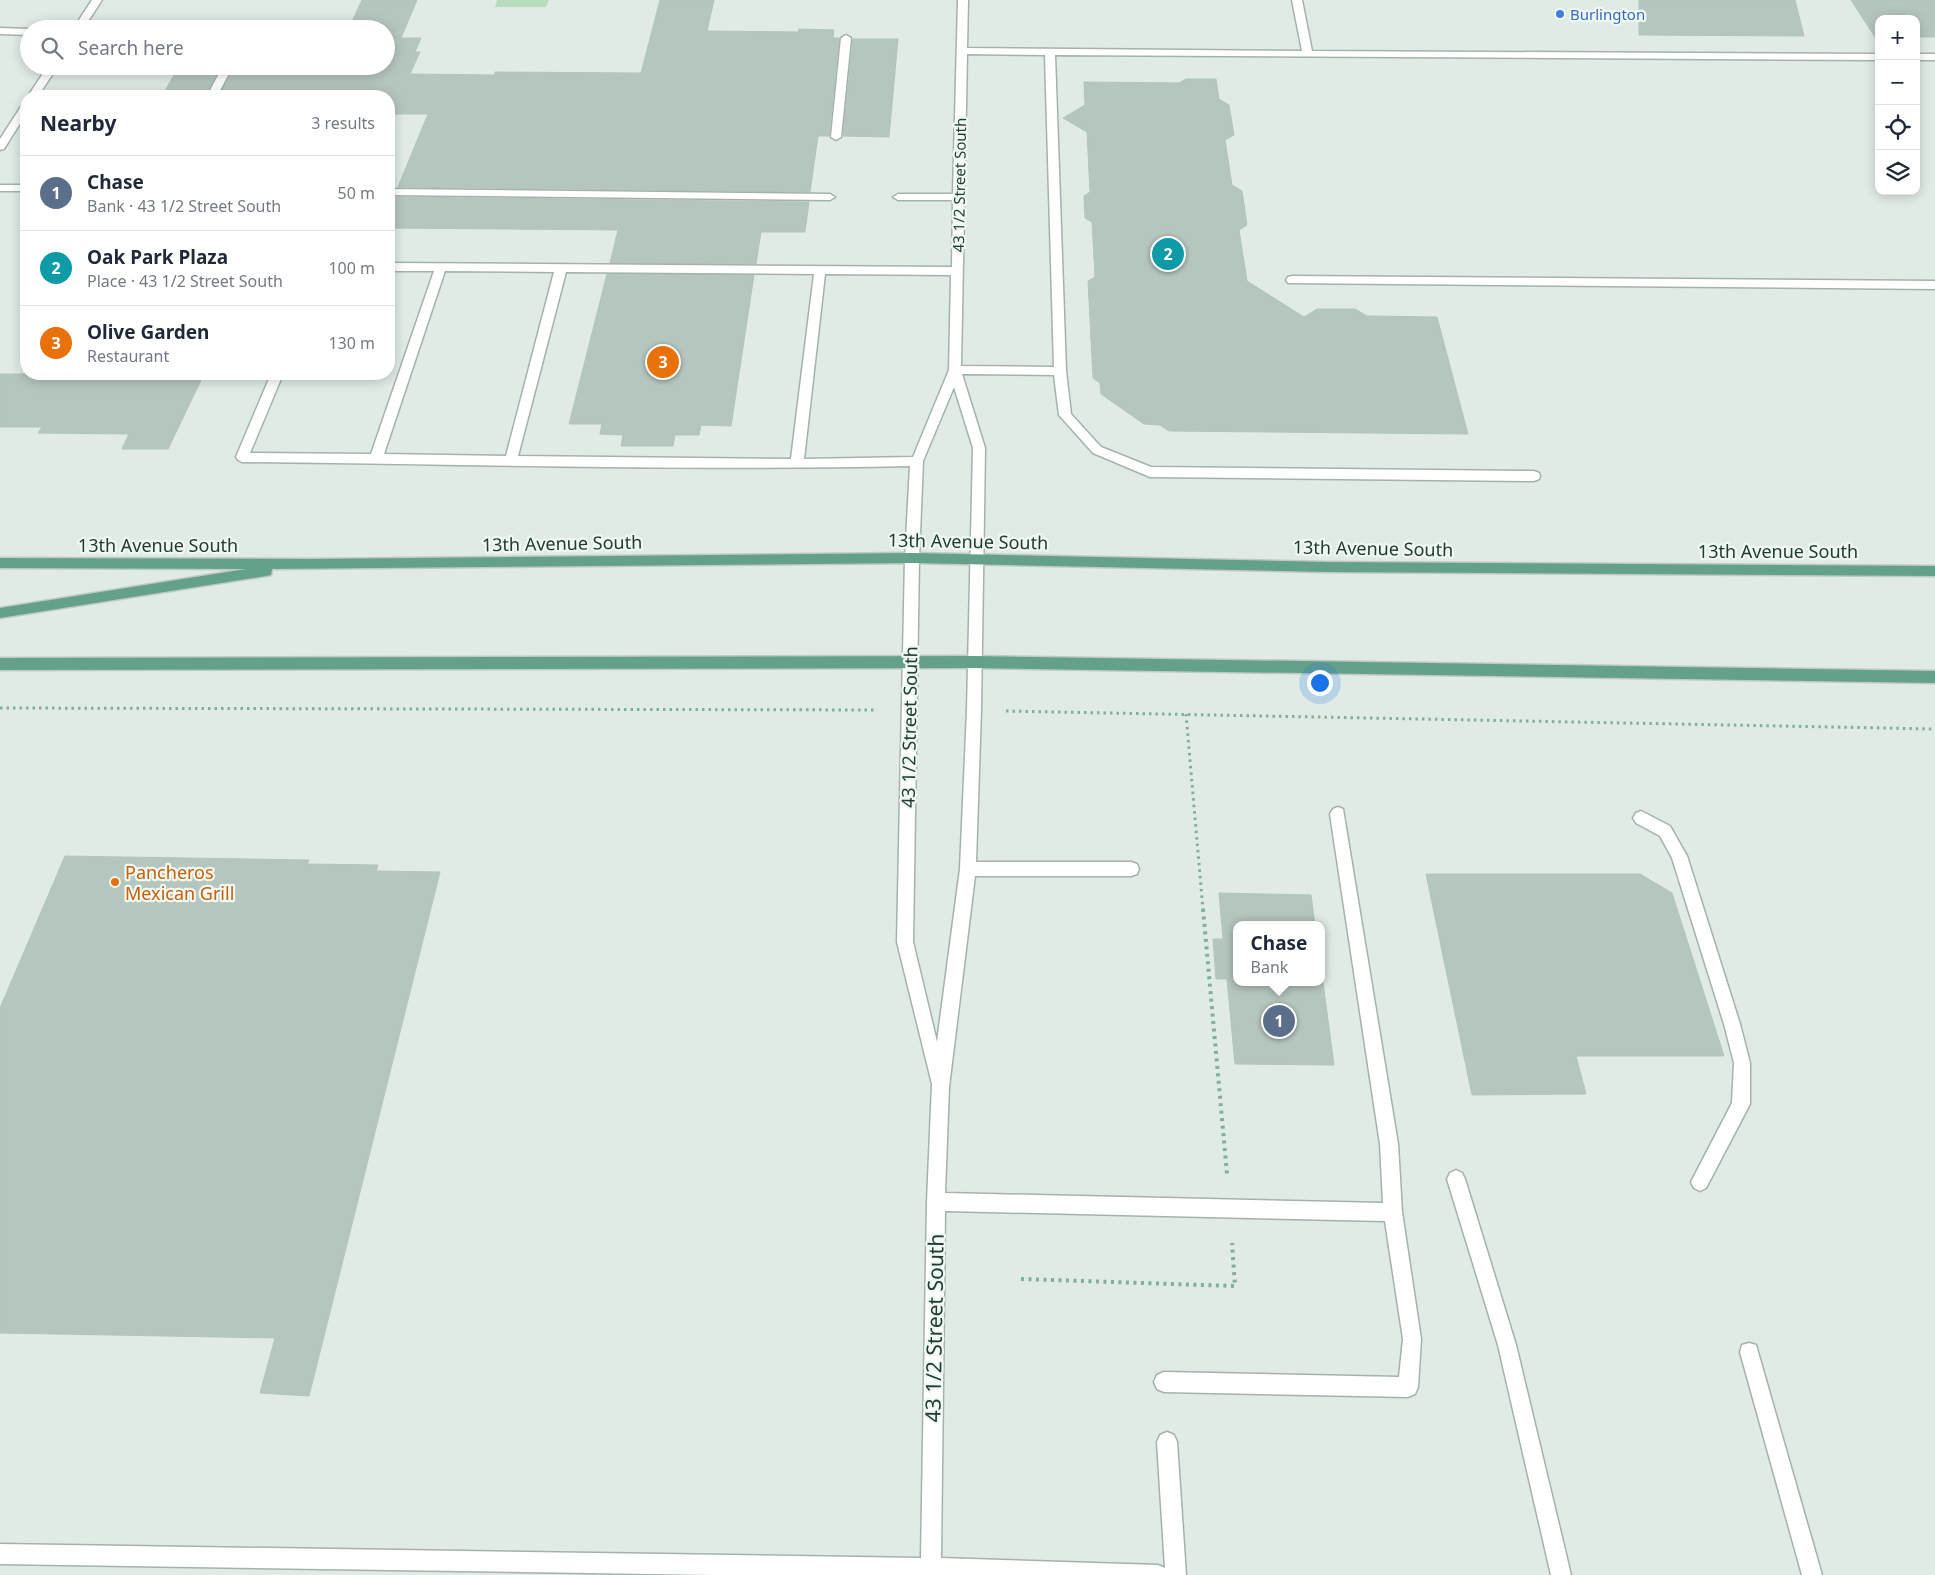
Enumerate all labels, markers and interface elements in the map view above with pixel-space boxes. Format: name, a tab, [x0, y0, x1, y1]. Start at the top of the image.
place label: Burlington	[1570, 4, 1645, 24]
marker: Burlington	[1554, 8, 1566, 20]
map controls	[1875, 15, 1920, 195]
button: +	[1875, 15, 1920, 60]
search box	[20, 20, 395, 75]
icon: search	[38, 34, 66, 62]
text: Search here	[78, 35, 184, 61]
button: −	[1875, 60, 1920, 105]
button: locate	[1875, 105, 1920, 150]
text: Nearby	[40, 109, 116, 137]
text: 3 results	[311, 112, 375, 134]
street label: 43 1/2 Street South	[948, 117, 970, 253]
button: layers	[1875, 150, 1920, 195]
text: Chase	[87, 169, 144, 195]
text: 1	[51, 182, 61, 204]
text: 50 m	[338, 182, 375, 204]
text: Bank · 43 1/2 Street South	[87, 195, 281, 217]
pin: 2	[1152, 235, 1184, 273]
text: Oak Park Plaza	[87, 244, 228, 270]
text: 2	[51, 257, 61, 279]
text: 100 m	[328, 257, 375, 279]
text: Place · 43 1/2 Street South	[87, 270, 283, 292]
text: Olive Garden	[87, 319, 209, 345]
text: 3	[51, 332, 61, 354]
text: 130 m	[328, 332, 375, 354]
pin: 3	[647, 343, 679, 381]
text: Restaurant	[87, 345, 169, 367]
street label: 13th Avenue South	[888, 528, 1048, 554]
street label: 13th Avenue South	[482, 530, 642, 556]
street label: 13th Avenue South	[78, 533, 238, 557]
street label: 13th Avenue South	[1293, 535, 1453, 561]
street label: 13th Avenue South	[1698, 539, 1858, 563]
street label: 43 1/2 Street South	[896, 646, 922, 808]
your location	[1307, 670, 1333, 696]
place label: Pancheros Mexican Grill	[125, 860, 234, 905]
marker: Pancheros Mexican Grill	[109, 876, 121, 888]
popup	[1233, 921, 1325, 986]
text: Chase	[1251, 930, 1307, 956]
text: Bank	[1251, 956, 1288, 978]
pin: 1	[1263, 1002, 1295, 1040]
street label: 43 1/2 Street South	[918, 1233, 950, 1423]

